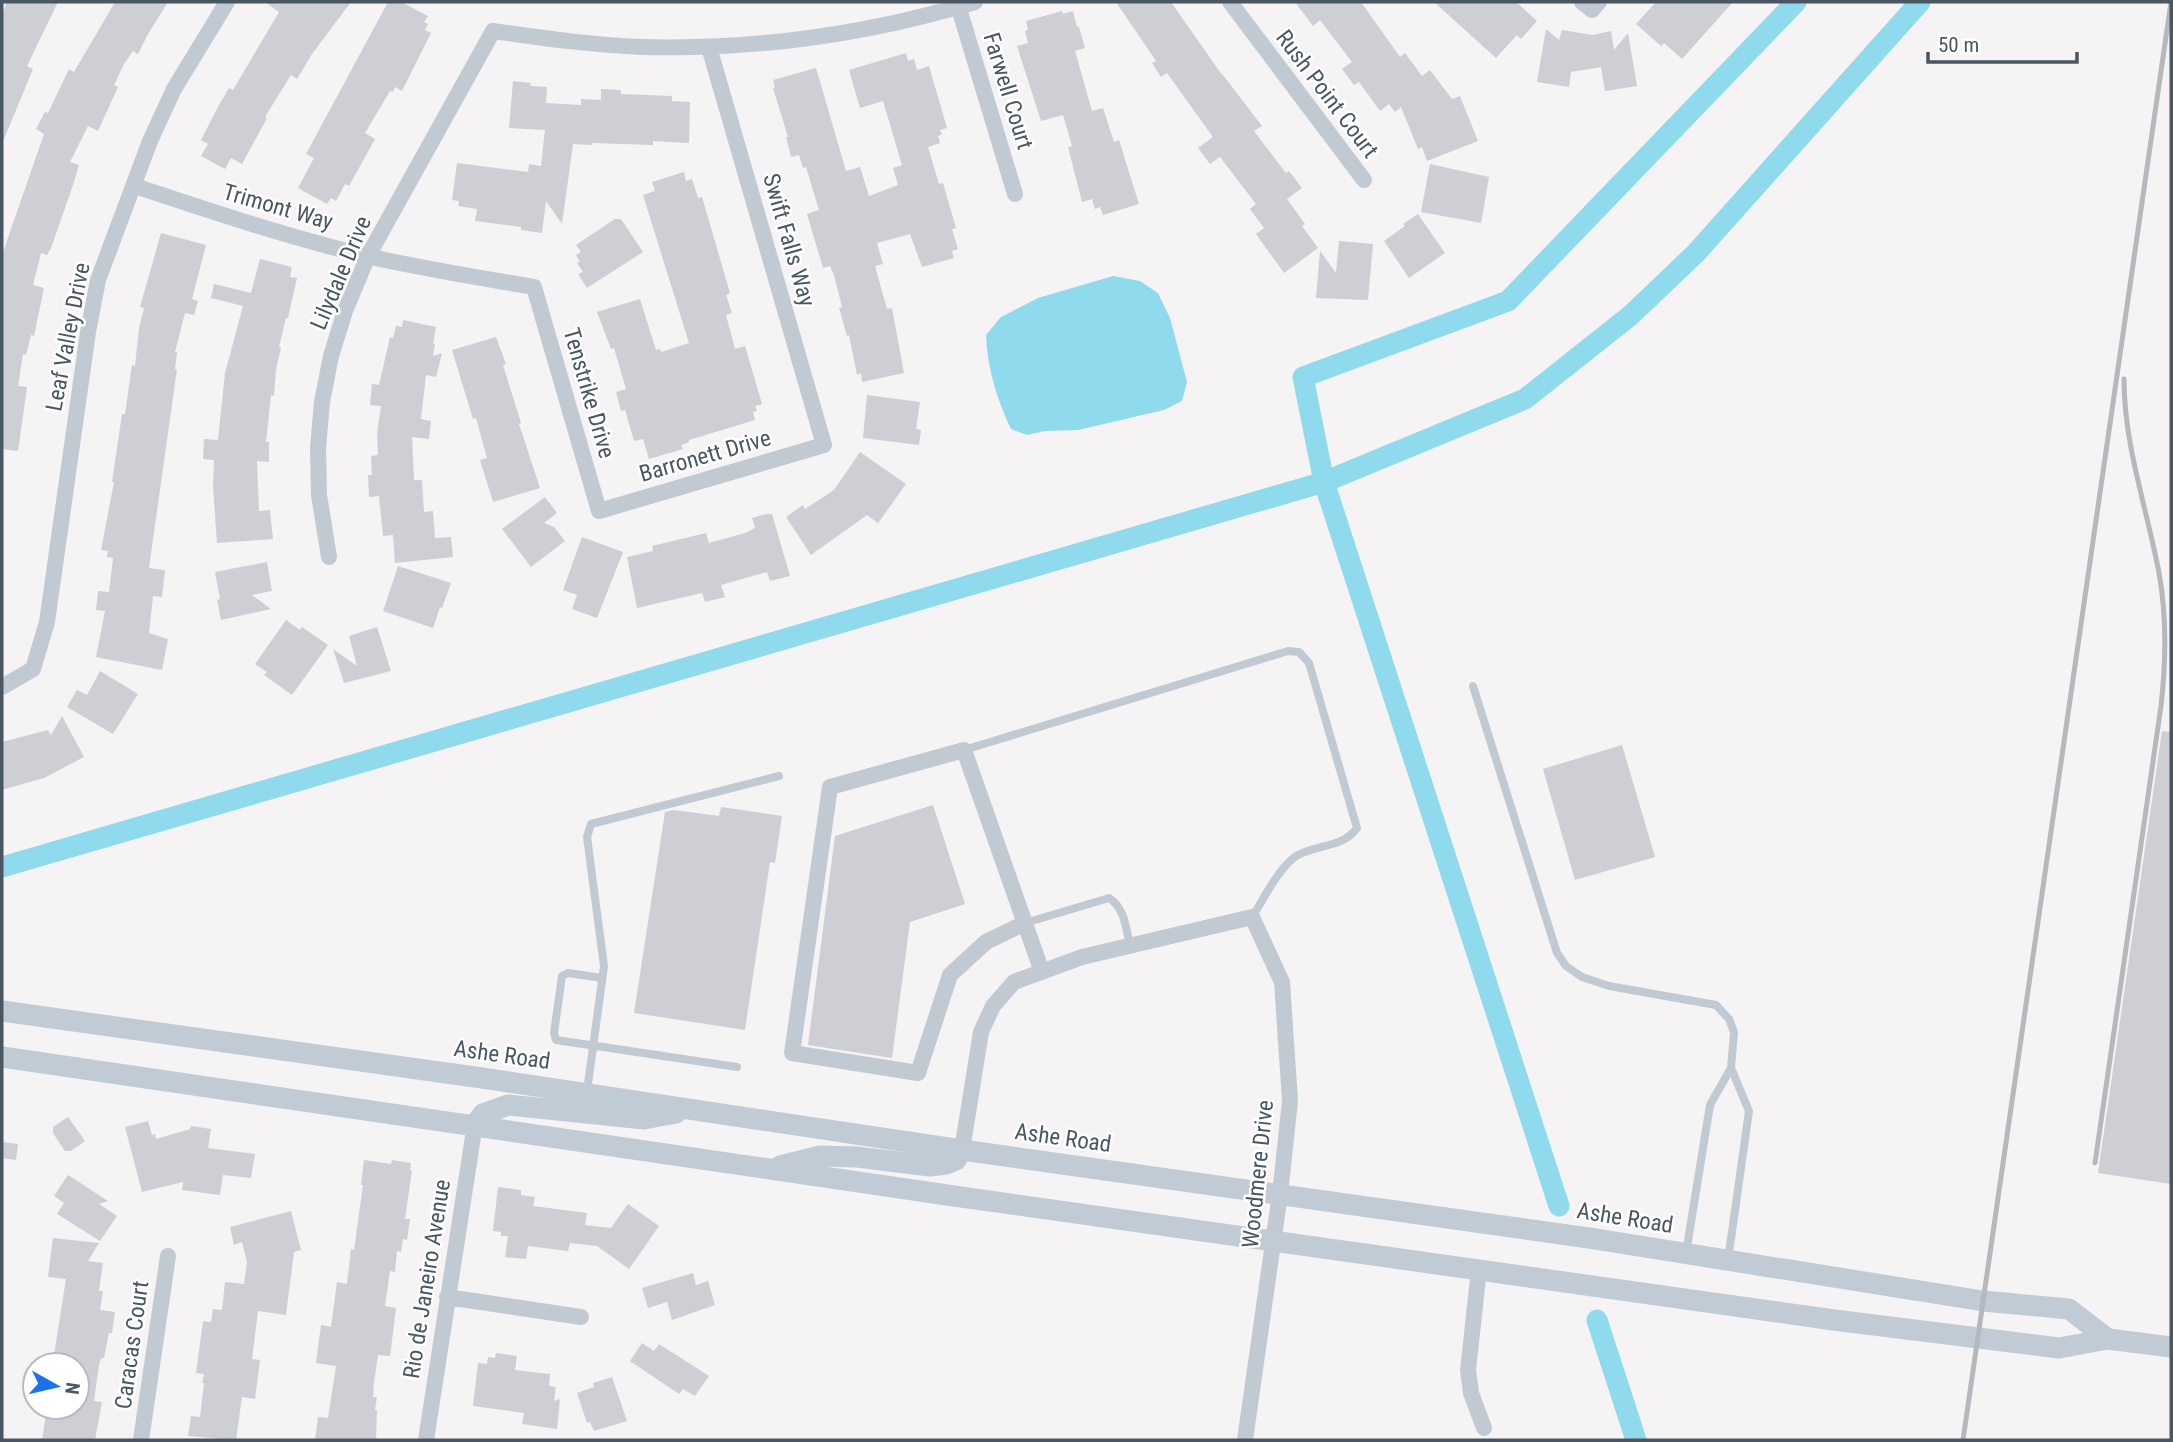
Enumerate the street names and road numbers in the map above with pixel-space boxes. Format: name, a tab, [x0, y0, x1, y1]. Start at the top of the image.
street label: Rush Point Court	[1270, 25, 1384, 163]
street label: Farwell Court	[977, 29, 1039, 153]
street label: Swift Falls Way	[757, 170, 821, 310]
street label: Trimont Way	[220, 178, 336, 236]
street label: Lilydale Drive	[305, 212, 377, 334]
street label: Leaf Valley Drive	[40, 260, 96, 414]
street label: Tenstrike Drive	[557, 325, 621, 461]
street label: Barronett Drive	[636, 424, 774, 488]
street label: Ashe Road	[452, 1035, 552, 1075]
street label: Woodmere Drive	[1237, 1099, 1279, 1249]
street label: Ashe Road	[1013, 1118, 1113, 1158]
street label: Rio de Janeiro Avenue	[398, 1178, 456, 1380]
street label: Ashe Road	[1575, 1197, 1675, 1239]
street label: Caracas Court	[110, 1279, 154, 1411]

